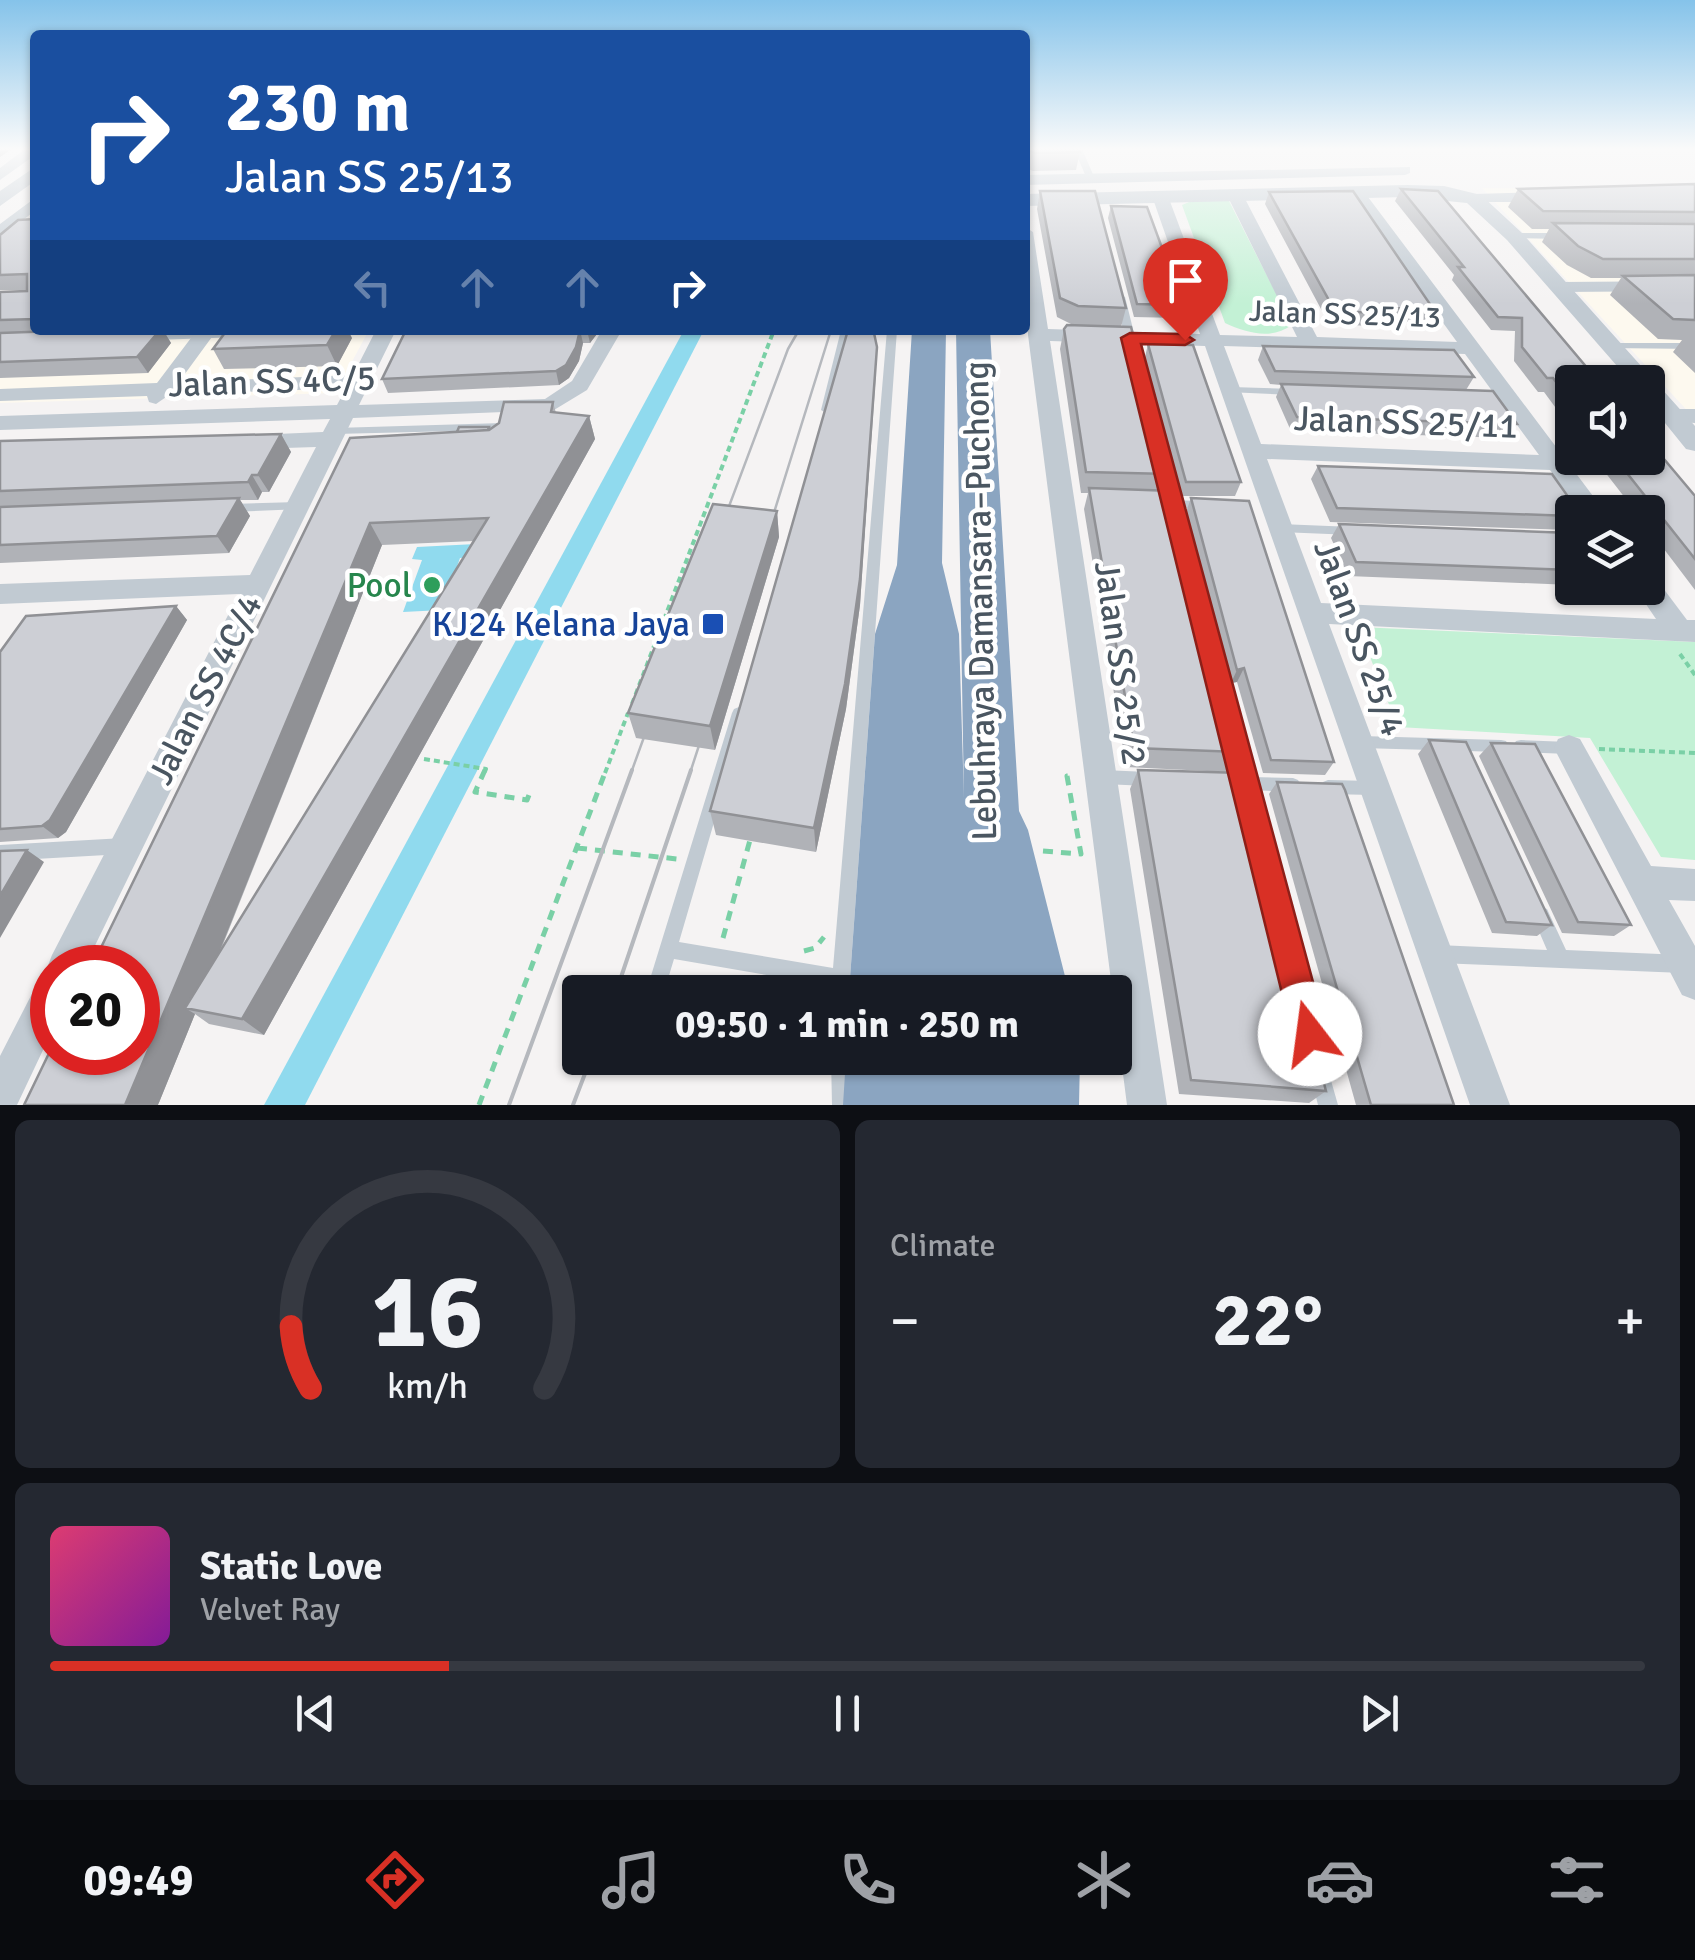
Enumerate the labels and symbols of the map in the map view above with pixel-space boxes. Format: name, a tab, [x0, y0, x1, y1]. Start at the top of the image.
pin	[1143, 238, 1228, 341]
street label: Jalan SS 25/13	[1248, 293, 1442, 336]
street label: Jalan SS 4C/5	[167, 356, 377, 407]
street label: Lebuhraya Damansara–Puchong	[955, 361, 1006, 841]
street label: Jalan SS 25/11	[1293, 397, 1519, 448]
street label: Jalan SS 25/4	[1304, 534, 1415, 742]
street label: Jalan SS 25/2	[1085, 558, 1156, 768]
place label: Pool	[346, 564, 412, 607]
marker: Pool	[421, 574, 443, 596]
street label: Jalan SS 4C/4	[139, 587, 272, 792]
place label: KJ24 Kelana Jaya	[432, 603, 690, 646]
marker: KJ24 Kelana Jaya	[700, 611, 726, 637]
speed limit sign: 20	[30, 945, 160, 1075]
position arrow	[1258, 982, 1362, 1086]

